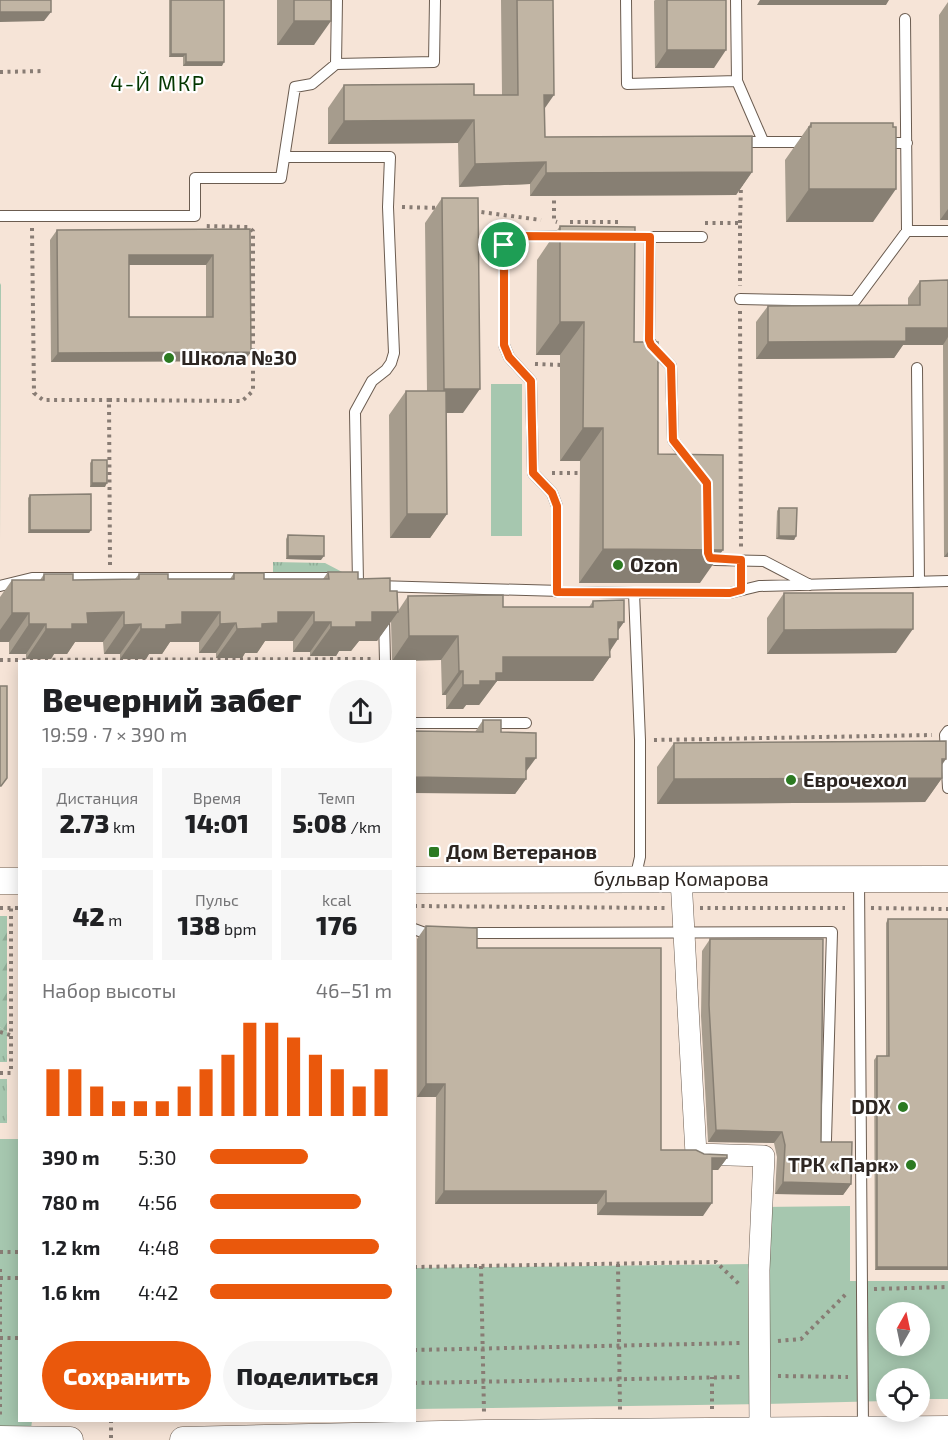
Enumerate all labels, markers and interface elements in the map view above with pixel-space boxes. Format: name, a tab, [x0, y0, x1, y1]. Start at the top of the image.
district label: 4-Й МКР	[110, 70, 206, 95]
pin	[478, 219, 529, 270]
icon: arrive	[487, 228, 520, 261]
place label: Школа №30	[181, 345, 297, 369]
marker: Школа №30	[162, 351, 176, 365]
place label: Ozon	[630, 552, 678, 576]
marker: Ozon	[611, 558, 625, 572]
text: Вечерний забег	[42, 679, 301, 719]
button: share	[329, 680, 392, 743]
text: 19:59 · 7 × 390 m	[42, 722, 187, 746]
place label: Еврочехол	[803, 767, 907, 791]
marker: Еврочехол	[784, 773, 798, 787]
text: Дистанция	[56, 788, 138, 807]
text: Время	[193, 788, 241, 807]
text: Темп	[318, 788, 355, 807]
text: 2.73	[59, 807, 109, 838]
text: 14:01	[185, 807, 249, 838]
text: 5:08	[292, 807, 347, 838]
text: km	[109, 817, 135, 836]
text: /km	[347, 817, 381, 836]
place label: Дом Ветеранов	[446, 839, 597, 863]
marker: Дом Ветеранов	[427, 845, 441, 859]
street label: бульвар Комарова	[593, 866, 769, 891]
text: Пульс	[195, 890, 239, 909]
text: kcal	[322, 890, 351, 909]
text: 42	[72, 900, 105, 931]
text: 138	[177, 909, 221, 940]
text: 176	[316, 909, 357, 940]
text: m	[105, 910, 122, 929]
text: bpm	[221, 919, 257, 938]
text: Набор высоты	[42, 978, 176, 1002]
text: 46–51 m	[316, 978, 392, 1002]
place label: DDX	[851, 1094, 891, 1118]
marker: DDX	[896, 1100, 910, 1114]
text: 390 m	[42, 1145, 100, 1169]
text: 5:30	[138, 1145, 177, 1169]
place label: ТРК «Парк»	[788, 1152, 899, 1176]
marker: ТРК «Парк»	[904, 1158, 918, 1172]
text: 780 m	[42, 1190, 100, 1214]
text: 4:56	[138, 1190, 177, 1214]
text: 1.2 km	[42, 1235, 100, 1259]
text: 4:48	[138, 1235, 179, 1259]
text: 1.6 km	[42, 1280, 100, 1304]
text: 4:42	[138, 1280, 179, 1304]
north arrow	[876, 1302, 930, 1356]
map controls	[876, 1302, 930, 1422]
button: Сохранить	[42, 1341, 211, 1410]
button: Поделиться	[223, 1341, 392, 1410]
button: locate	[876, 1368, 930, 1422]

